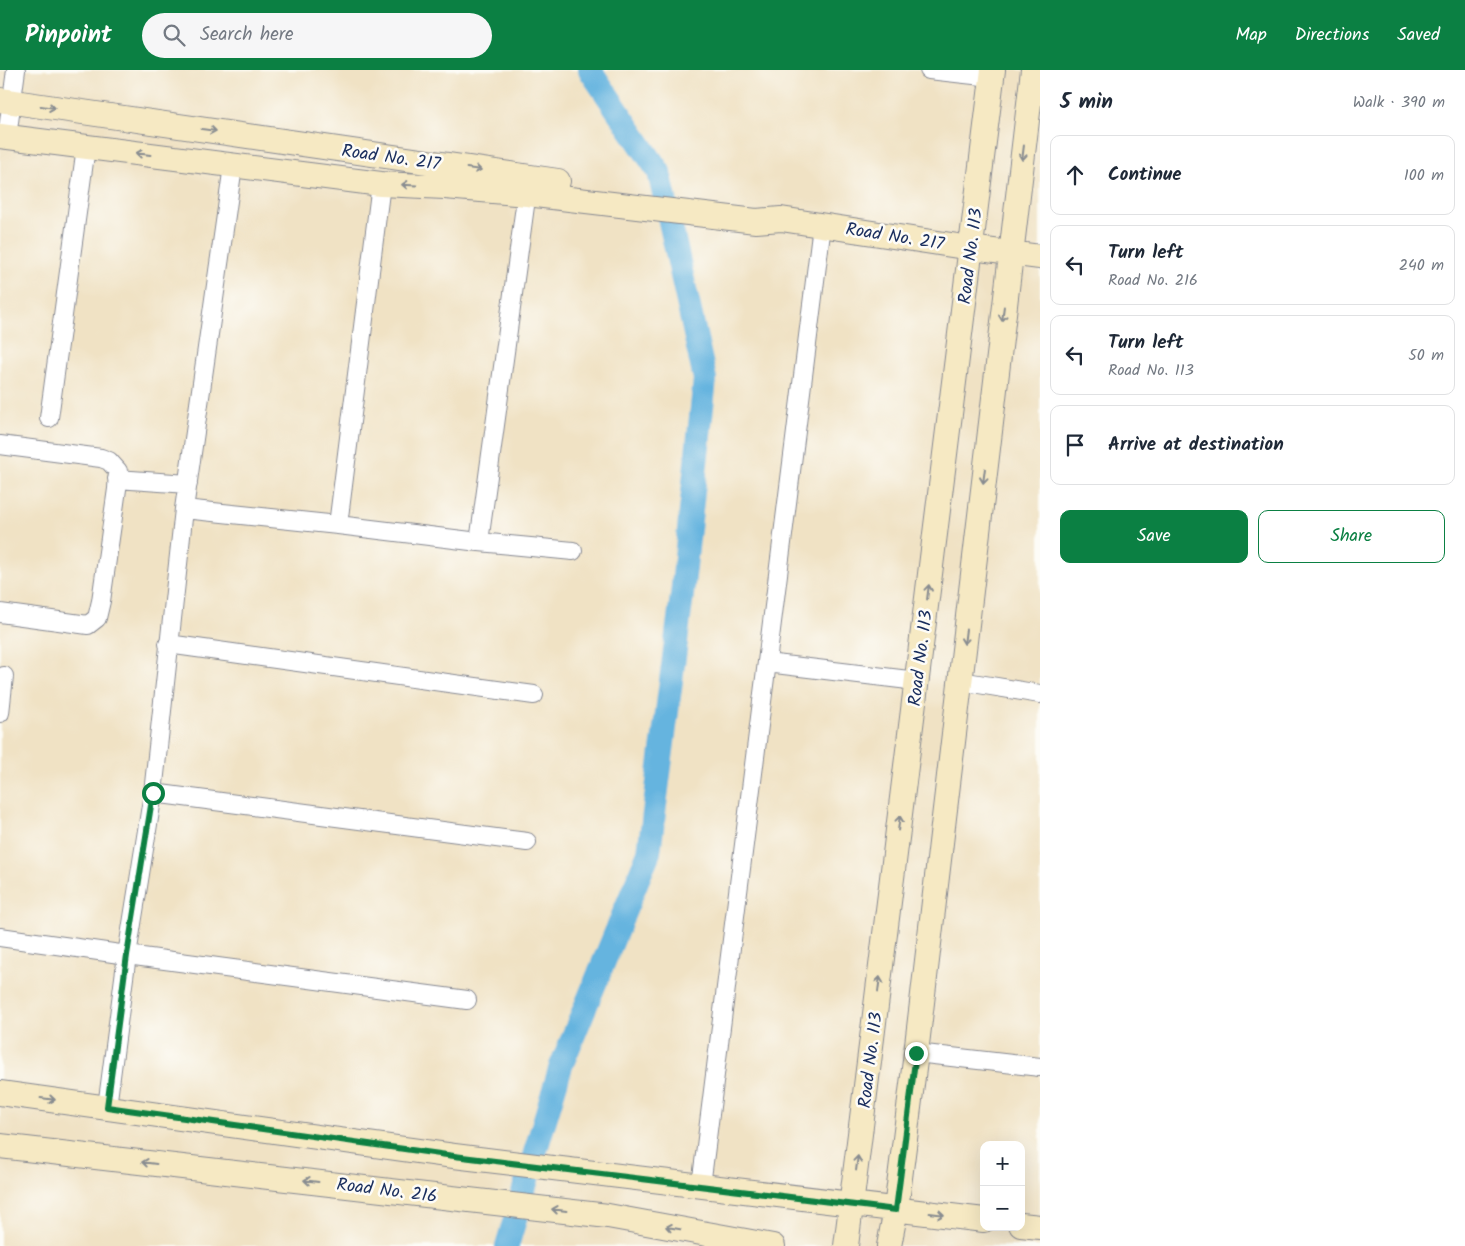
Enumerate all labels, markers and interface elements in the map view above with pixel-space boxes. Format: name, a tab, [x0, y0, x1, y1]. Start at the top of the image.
search box	[142, 13, 492, 58]
text: Pinpoint	[25, 16, 112, 55]
text: Search here	[200, 20, 294, 50]
icon: search	[160, 21, 188, 49]
text: Map	[1235, 21, 1267, 50]
text: Directions	[1295, 21, 1369, 50]
text: Saved	[1397, 21, 1440, 50]
text: 5 min	[1060, 86, 1113, 119]
text: Walk · 390 m	[1353, 90, 1445, 115]
one-way arrow	[40, 102, 56, 112]
one-way arrow	[201, 126, 217, 136]
street label: Road No. 217	[339, 137, 443, 180]
one-way arrow	[1018, 145, 1028, 161]
one-way arrow	[135, 149, 151, 159]
text: Continue	[1108, 160, 1181, 190]
icon: ahead	[1061, 161, 1089, 189]
text: 100 m	[1404, 163, 1444, 188]
one-way arrow	[465, 165, 481, 175]
one-way arrow	[401, 181, 417, 190]
street label: Road No. 113	[951, 206, 992, 306]
street label: Road No. 217	[843, 215, 947, 260]
text: Turn left	[1108, 238, 1183, 268]
icon: left	[1061, 251, 1089, 279]
text: 240 m	[1399, 253, 1444, 278]
text: Road No. 216	[1108, 268, 1198, 293]
one-way arrow	[998, 306, 1008, 322]
text: Turn left	[1108, 328, 1183, 358]
icon: left	[1061, 341, 1089, 369]
text: 50 m	[1408, 343, 1444, 368]
text: Road No. 113	[1108, 358, 1194, 383]
text: Arrive at destination	[1108, 430, 1284, 460]
icon: arrive	[1061, 431, 1089, 459]
one-way arrow	[979, 468, 989, 484]
button: Save	[1060, 510, 1248, 563]
button: Share	[1258, 510, 1445, 563]
one-way arrow	[923, 585, 933, 601]
street label: Road No. 113	[901, 608, 942, 708]
one-way arrow	[960, 629, 970, 645]
route start	[142, 782, 165, 805]
one-way arrow	[894, 815, 904, 831]
one-way arrow	[874, 977, 884, 993]
street label: Road No. 113	[851, 1010, 892, 1110]
route end	[905, 1042, 928, 1065]
one-way arrow	[40, 1094, 56, 1104]
map controls	[980, 1141, 1025, 1231]
button: +	[980, 1141, 1025, 1186]
one-way arrow	[852, 1155, 862, 1171]
one-way arrow	[142, 1158, 158, 1168]
street label: Road No. 216	[335, 1171, 439, 1212]
one-way arrow	[303, 1176, 319, 1186]
button: −	[980, 1186, 1025, 1231]
one-way arrow	[552, 1205, 568, 1215]
one-way arrow	[929, 1209, 945, 1219]
one-way arrow	[666, 1222, 682, 1232]

